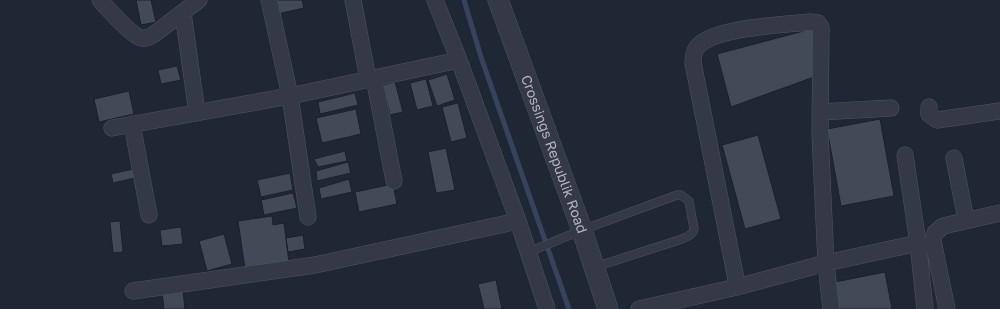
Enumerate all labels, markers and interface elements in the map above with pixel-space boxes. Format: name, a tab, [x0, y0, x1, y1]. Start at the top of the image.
street label: Crossings Republik Road	[518, 72, 591, 235]

